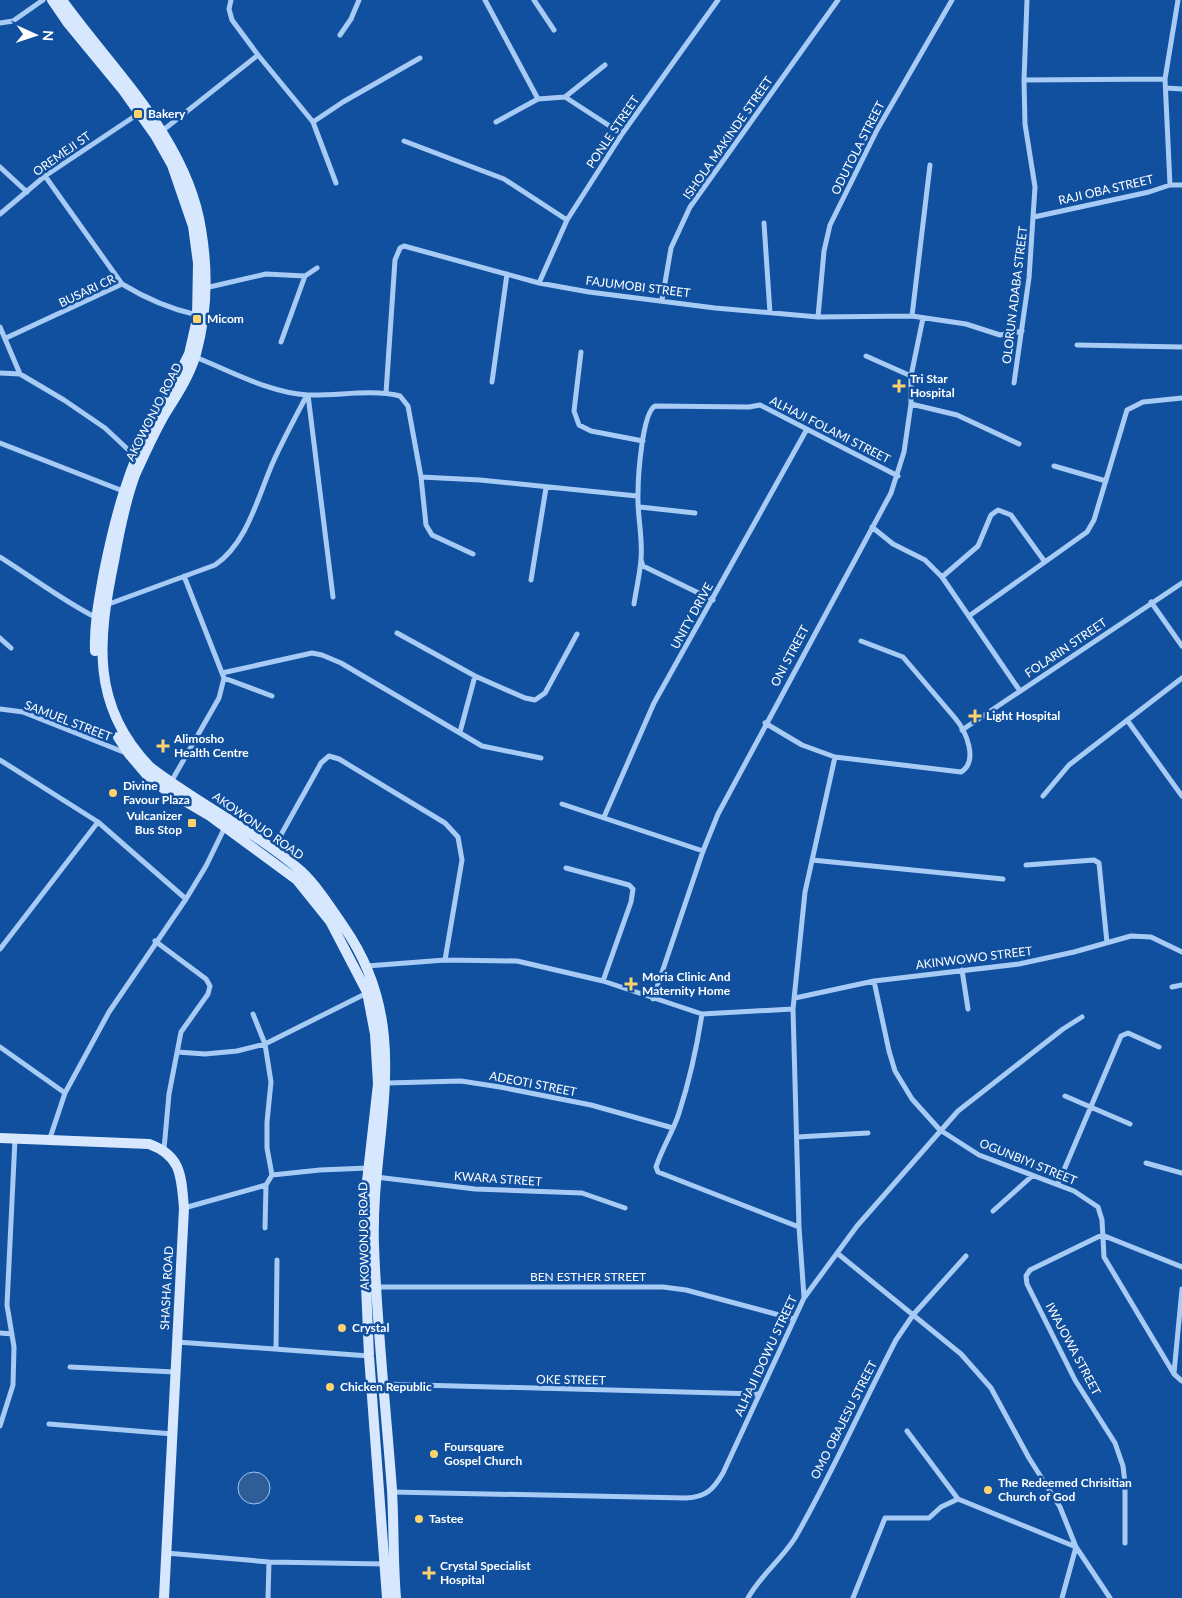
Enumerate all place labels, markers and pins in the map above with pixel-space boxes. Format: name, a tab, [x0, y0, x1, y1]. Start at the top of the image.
place label: Bakery	[148, 106, 186, 121]
marker: Bakery	[132, 108, 144, 120]
place label: Micom	[207, 311, 244, 326]
marker: Micom	[191, 313, 203, 325]
place label: Tri Star Hospital	[910, 371, 955, 400]
marker: Tri Star Hospital	[892, 379, 906, 393]
place label: Light Hospital	[986, 708, 1060, 723]
marker: Light Hospital	[968, 709, 982, 723]
place label: Alimosho Health Centre	[173, 731, 249, 760]
marker: Alimosho Health Centre	[156, 739, 170, 753]
place label: Divine Favour Plaza	[123, 778, 190, 807]
marker: Divine Favour Plaza	[107, 787, 119, 799]
place label: Vulcanizer Bus Stop	[126, 808, 183, 837]
marker: Vulcanizer Bus Stop	[186, 817, 198, 829]
place label: Moria Clinic And Maternity Home	[642, 969, 731, 998]
marker: Moria Clinic And Maternity Home	[624, 977, 638, 991]
place label: Crystal	[352, 1320, 389, 1335]
marker: Crystal	[336, 1322, 348, 1334]
place label: Chicken Republic	[340, 1379, 432, 1394]
marker: Chicken Republic	[324, 1381, 336, 1393]
place label: Foursquare Gospel Church	[444, 1439, 522, 1468]
marker: Foursquare Gospel Church	[428, 1448, 440, 1460]
place label: The Redeemed Chrisitian Church of God	[998, 1475, 1132, 1504]
marker: The Redeemed Chrisitian Church of God	[982, 1484, 994, 1496]
place label: Tastee	[429, 1511, 464, 1526]
marker: Tastee	[413, 1513, 425, 1525]
place label: Crystal Specialist Hospital	[440, 1558, 531, 1587]
marker: Crystal Specialist Hospital	[422, 1566, 436, 1580]

